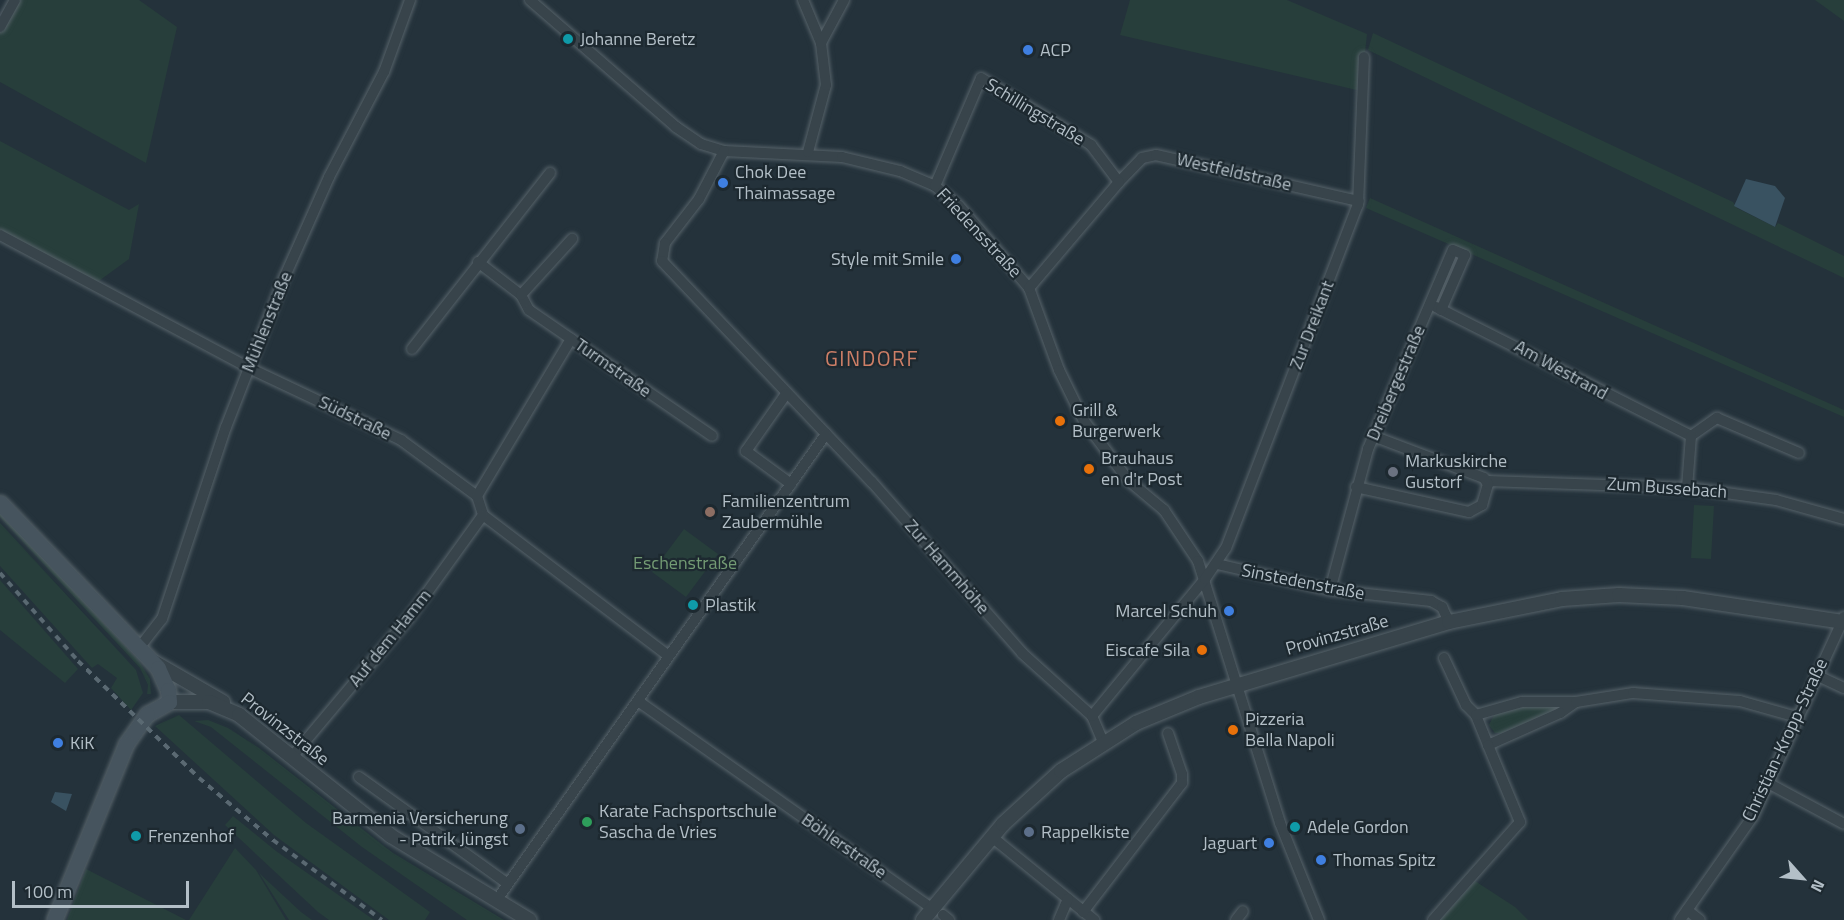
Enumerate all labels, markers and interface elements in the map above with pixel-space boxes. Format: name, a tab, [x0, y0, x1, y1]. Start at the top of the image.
place label: Johanne Beretz	[580, 28, 695, 50]
marker: Johanne Beretz	[561, 32, 575, 46]
place label: ACP	[1040, 39, 1071, 61]
marker: ACP	[1021, 43, 1035, 57]
street label: Schillingstraße	[982, 74, 1088, 150]
street label: Westfeldstraße	[1174, 148, 1294, 196]
place label: Chok Dee Thaimassage	[735, 162, 835, 204]
marker: Chok Dee Thaimassage	[716, 176, 730, 190]
street label: Friedensstraße	[932, 184, 1026, 282]
place label: Style mit Smile	[831, 248, 944, 270]
marker: Style mit Smile	[949, 252, 963, 266]
street label: Mühlenstraße	[237, 269, 297, 375]
street label: Zur Dreikant	[1285, 278, 1339, 372]
street label: Dreibergestraße	[1362, 322, 1430, 444]
street label: Turmstraße	[571, 334, 655, 402]
street label: Am Westrand	[1510, 335, 1612, 405]
district label: GINDORF	[825, 345, 919, 371]
street label: Südstraße	[315, 391, 395, 445]
place label: Grill & Burgerwerk	[1072, 400, 1161, 442]
marker: Grill & Burgerwerk	[1053, 414, 1067, 428]
place label: Brauhaus en d'r Post	[1101, 448, 1182, 490]
place label: Markuskirche Gustorf	[1405, 451, 1507, 494]
marker: Brauhaus en d'r Post	[1082, 462, 1096, 476]
marker: Markuskirche Gustorf	[1386, 465, 1400, 479]
street label: Zum Bussebach	[1606, 473, 1728, 503]
place label: Familienzentrum Zaubermühle	[722, 491, 850, 534]
marker: Familienzentrum Zaubermühle	[703, 505, 717, 519]
street label: Zur Hammhöhe	[900, 515, 994, 619]
park label: Eschenstraße	[633, 552, 737, 574]
street label: Sinstedenstraße	[1240, 559, 1366, 605]
street label: Auf dem Hamm	[344, 585, 436, 691]
place label: Plastik	[705, 594, 756, 616]
marker: Plastik	[686, 598, 700, 612]
place label: Marcel Schuh	[1115, 600, 1217, 622]
marker: Marcel Schuh	[1222, 604, 1236, 618]
street label: Provinzstraße	[1283, 610, 1391, 660]
place label: Eiscafe Sila	[1105, 639, 1190, 661]
marker: Eiscafe Sila	[1195, 643, 1209, 657]
street label: Christian-Kropp-Straße	[1738, 655, 1832, 825]
street label: Provinzstraße	[237, 688, 333, 770]
place label: Pizzeria Bella Napoli	[1245, 709, 1335, 752]
marker: Pizzeria Bella Napoli	[1226, 723, 1240, 737]
place label: KiK	[70, 732, 94, 754]
marker: KiK	[51, 736, 65, 750]
place label: Karate Fachsportschule Sascha de Vries	[599, 801, 777, 844]
place label: Barmenia Versicherung - Patrik Jüngst	[332, 808, 508, 850]
street label: Böhlerstraße	[797, 809, 891, 883]
marker: Karate Fachsportschule Sascha de Vries	[580, 815, 594, 829]
place label: Adele Gordon	[1307, 816, 1409, 838]
marker: Adele Gordon	[1288, 820, 1302, 834]
place label: Rappelkiste	[1041, 821, 1130, 843]
marker: Barmenia Versicherung - Patrik Jüngst	[513, 822, 527, 836]
place label: Frenzenhof	[148, 825, 234, 847]
marker: Rappelkiste	[1022, 825, 1036, 839]
marker: Frenzenhof	[129, 829, 143, 843]
place label: Jaguart	[1202, 832, 1257, 854]
marker: Jaguart	[1262, 836, 1276, 850]
north arrow	[1772, 848, 1832, 908]
place label: Thomas Spitz	[1333, 849, 1436, 871]
marker: Thomas Spitz	[1314, 853, 1328, 867]
scale bar	[15, 869, 192, 907]
text: N	[1805, 876, 1831, 897]
text: 100 m	[23, 878, 72, 905]

